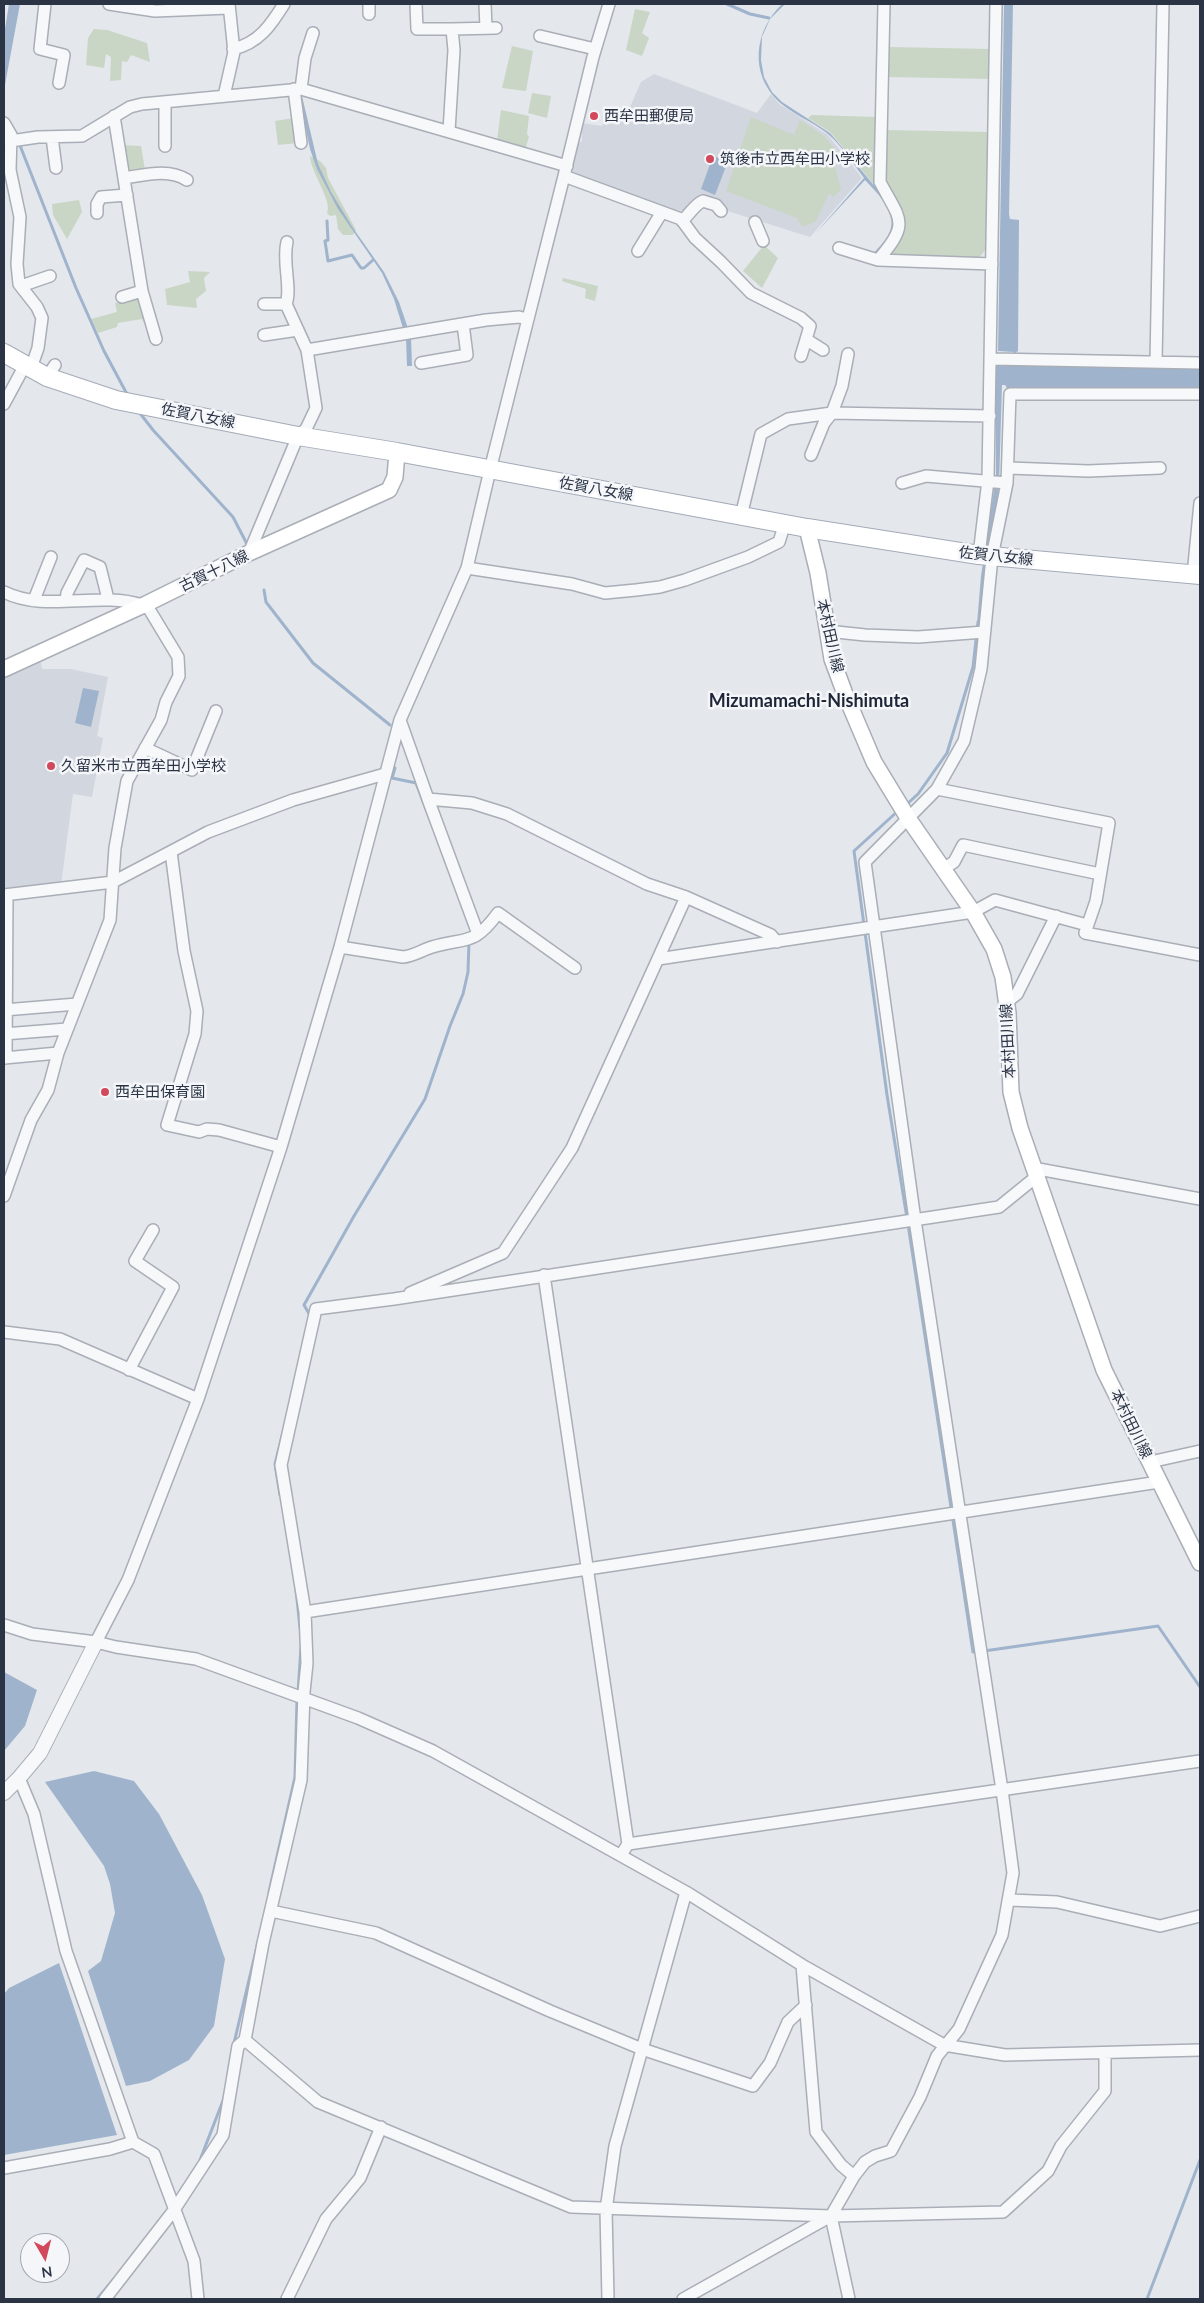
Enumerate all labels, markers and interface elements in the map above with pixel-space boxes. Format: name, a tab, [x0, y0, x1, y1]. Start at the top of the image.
place label: 西牟田郵便局	[604, 107, 694, 125]
marker: 西牟田郵便局	[588, 110, 600, 122]
place label: 筑後市立西牟田小学校	[720, 150, 870, 168]
marker: 筑後市立西牟田小学校	[704, 153, 716, 165]
street label: 佐賀八女線	[159, 400, 237, 432]
street label: 佐賀八女線	[558, 474, 634, 504]
street label: 佐賀八女線	[958, 543, 1034, 569]
street label: 古賀十八線	[176, 546, 252, 596]
street label: 本村田川線	[813, 597, 847, 675]
district label: Mizumamachi-Nishimuta	[709, 690, 909, 712]
place label: 久留米市立西牟田小学校	[61, 757, 226, 775]
marker: 久留米市立西牟田小学校	[45, 760, 57, 772]
street label: 本村田川線	[997, 1003, 1019, 1079]
place label: 西牟田保育園	[115, 1083, 205, 1101]
marker: 西牟田保育園	[99, 1086, 111, 1098]
street label: 本村田川線	[1106, 1386, 1156, 1462]
north arrow	[20, 2233, 70, 2283]
text: N	[40, 2263, 54, 2282]

